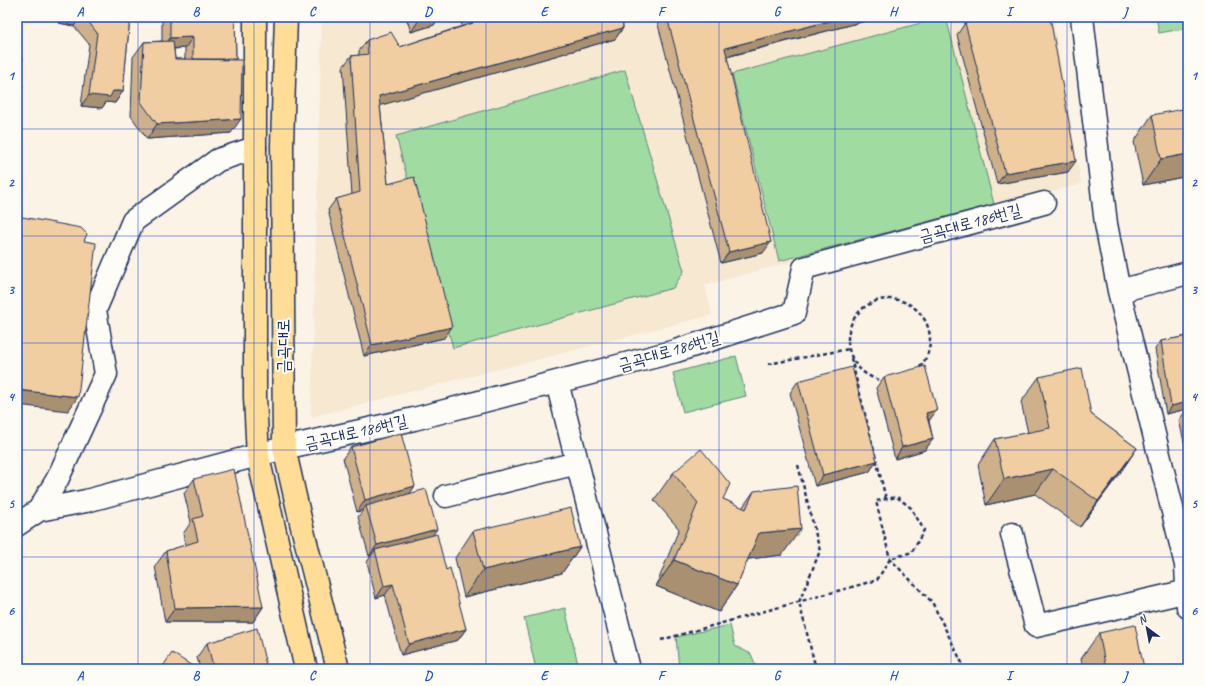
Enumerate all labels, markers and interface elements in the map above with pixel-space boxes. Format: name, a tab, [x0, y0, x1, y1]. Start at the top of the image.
text: A	[77, 4, 85, 20]
text: B	[193, 4, 201, 20]
text: C	[309, 4, 317, 20]
text: D	[424, 4, 433, 20]
text: E	[541, 4, 550, 20]
text: F	[658, 4, 667, 20]
text: G	[774, 4, 782, 20]
text: H	[889, 4, 899, 20]
text: I	[1006, 4, 1015, 20]
text: J	[1122, 4, 1129, 20]
text: 1	[8, 68, 16, 84]
text: 1	[1191, 68, 1199, 84]
text: 2	[8, 175, 15, 191]
text: 2	[1191, 175, 1198, 191]
street label: 금곡대로186번길	[917, 199, 1024, 247]
text: 3	[8, 282, 15, 298]
text: 3	[1191, 282, 1198, 298]
street label: 금곡대로	[273, 319, 294, 373]
street label: 금곡대로186번길	[616, 326, 723, 376]
text: 4	[8, 389, 16, 405]
text: 4	[1191, 389, 1199, 405]
street label: 금곡대로186번길	[302, 410, 410, 454]
text: 5	[8, 496, 15, 512]
text: 5	[1191, 496, 1198, 512]
text: 6	[8, 603, 15, 619]
text: 6	[1191, 603, 1198, 619]
north arrow	[1127, 608, 1167, 648]
text: N	[1135, 611, 1150, 627]
text: A	[77, 668, 85, 684]
text: B	[193, 668, 201, 684]
text: C	[309, 668, 317, 684]
text: D	[424, 668, 433, 684]
text: E	[541, 668, 550, 684]
text: F	[658, 668, 667, 684]
text: G	[774, 668, 782, 684]
text: H	[889, 668, 899, 684]
text: I	[1006, 668, 1015, 684]
text: J	[1122, 668, 1129, 684]

